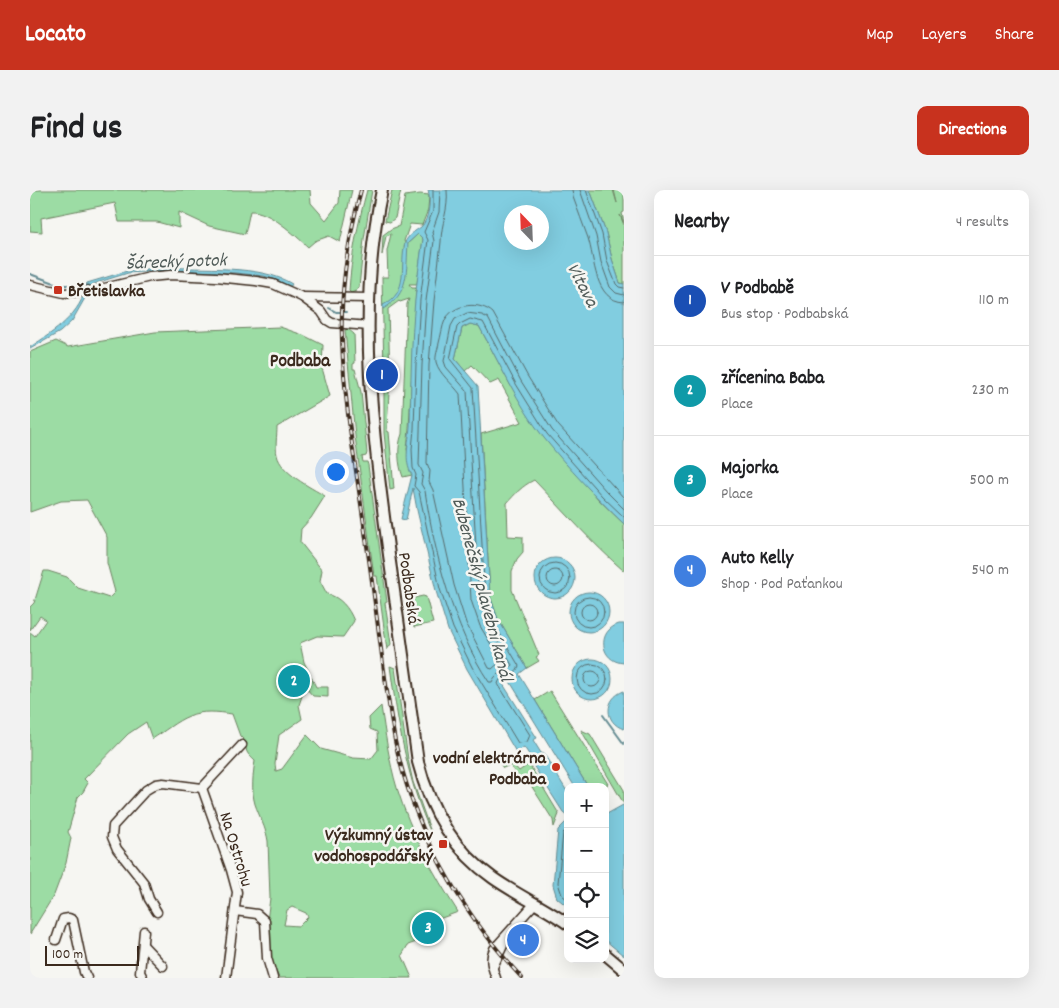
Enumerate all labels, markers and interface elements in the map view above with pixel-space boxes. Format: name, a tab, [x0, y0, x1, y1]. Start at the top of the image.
text: Locato	[25, 18, 86, 52]
text: Map	[866, 23, 893, 48]
text: Layers	[921, 23, 967, 48]
text: Share	[995, 23, 1034, 48]
text: Find us	[30, 105, 122, 155]
button: Directions	[917, 106, 1029, 155]
north arrow	[504, 205, 549, 250]
text: Nearby	[674, 208, 729, 238]
text: 4 results	[956, 211, 1009, 234]
water label: Šárecký potok	[125, 248, 229, 279]
water label: Vltava	[558, 259, 604, 313]
text: V Podbabě	[721, 276, 794, 303]
place label: Břetislavka	[68, 280, 145, 305]
marker: Břetislavka	[52, 284, 64, 296]
text: 1	[688, 289, 692, 312]
text: 110 m	[979, 289, 1009, 312]
text: Bus stop · Podbabská	[721, 303, 849, 326]
district label: Podbaba	[270, 349, 331, 376]
pin: 1	[366, 356, 398, 394]
text: zřícenina Baba	[721, 366, 824, 393]
text: 2	[687, 379, 694, 402]
text: 230 m	[972, 379, 1009, 402]
text: Place	[721, 393, 753, 416]
text: Majorka	[721, 456, 778, 483]
your location	[323, 459, 349, 485]
text: 3	[686, 469, 694, 492]
text: 500 m	[969, 469, 1009, 492]
text: Place	[721, 483, 753, 506]
water label: Bubenečský plavební kanál	[443, 495, 519, 686]
text: Auto Kelly	[721, 546, 793, 573]
street label: Podbabská	[390, 551, 425, 626]
text: 4	[687, 559, 693, 582]
text: 540 m	[972, 559, 1009, 582]
text: Shop · Pod Paťankou	[721, 573, 843, 596]
pin: 2	[278, 662, 310, 700]
place label: vodní elektrárna Podbaba	[433, 747, 547, 793]
marker: vodní elektrárna Podbaba	[550, 761, 562, 773]
map controls	[564, 783, 609, 963]
button: +	[564, 783, 609, 828]
street label: Na Ostrohu	[211, 809, 258, 890]
place label: Výzkumný ústav vodohospodářský	[315, 824, 434, 870]
button: −	[564, 828, 609, 873]
marker: Výzkumný ústav vodohospodářský	[437, 838, 449, 850]
button: locate	[564, 873, 609, 918]
pin: 3	[412, 909, 444, 947]
button: layers	[564, 918, 609, 963]
pin: 4	[507, 921, 539, 959]
scale bar	[45, 943, 139, 966]
text: 100 m	[52, 945, 83, 965]

